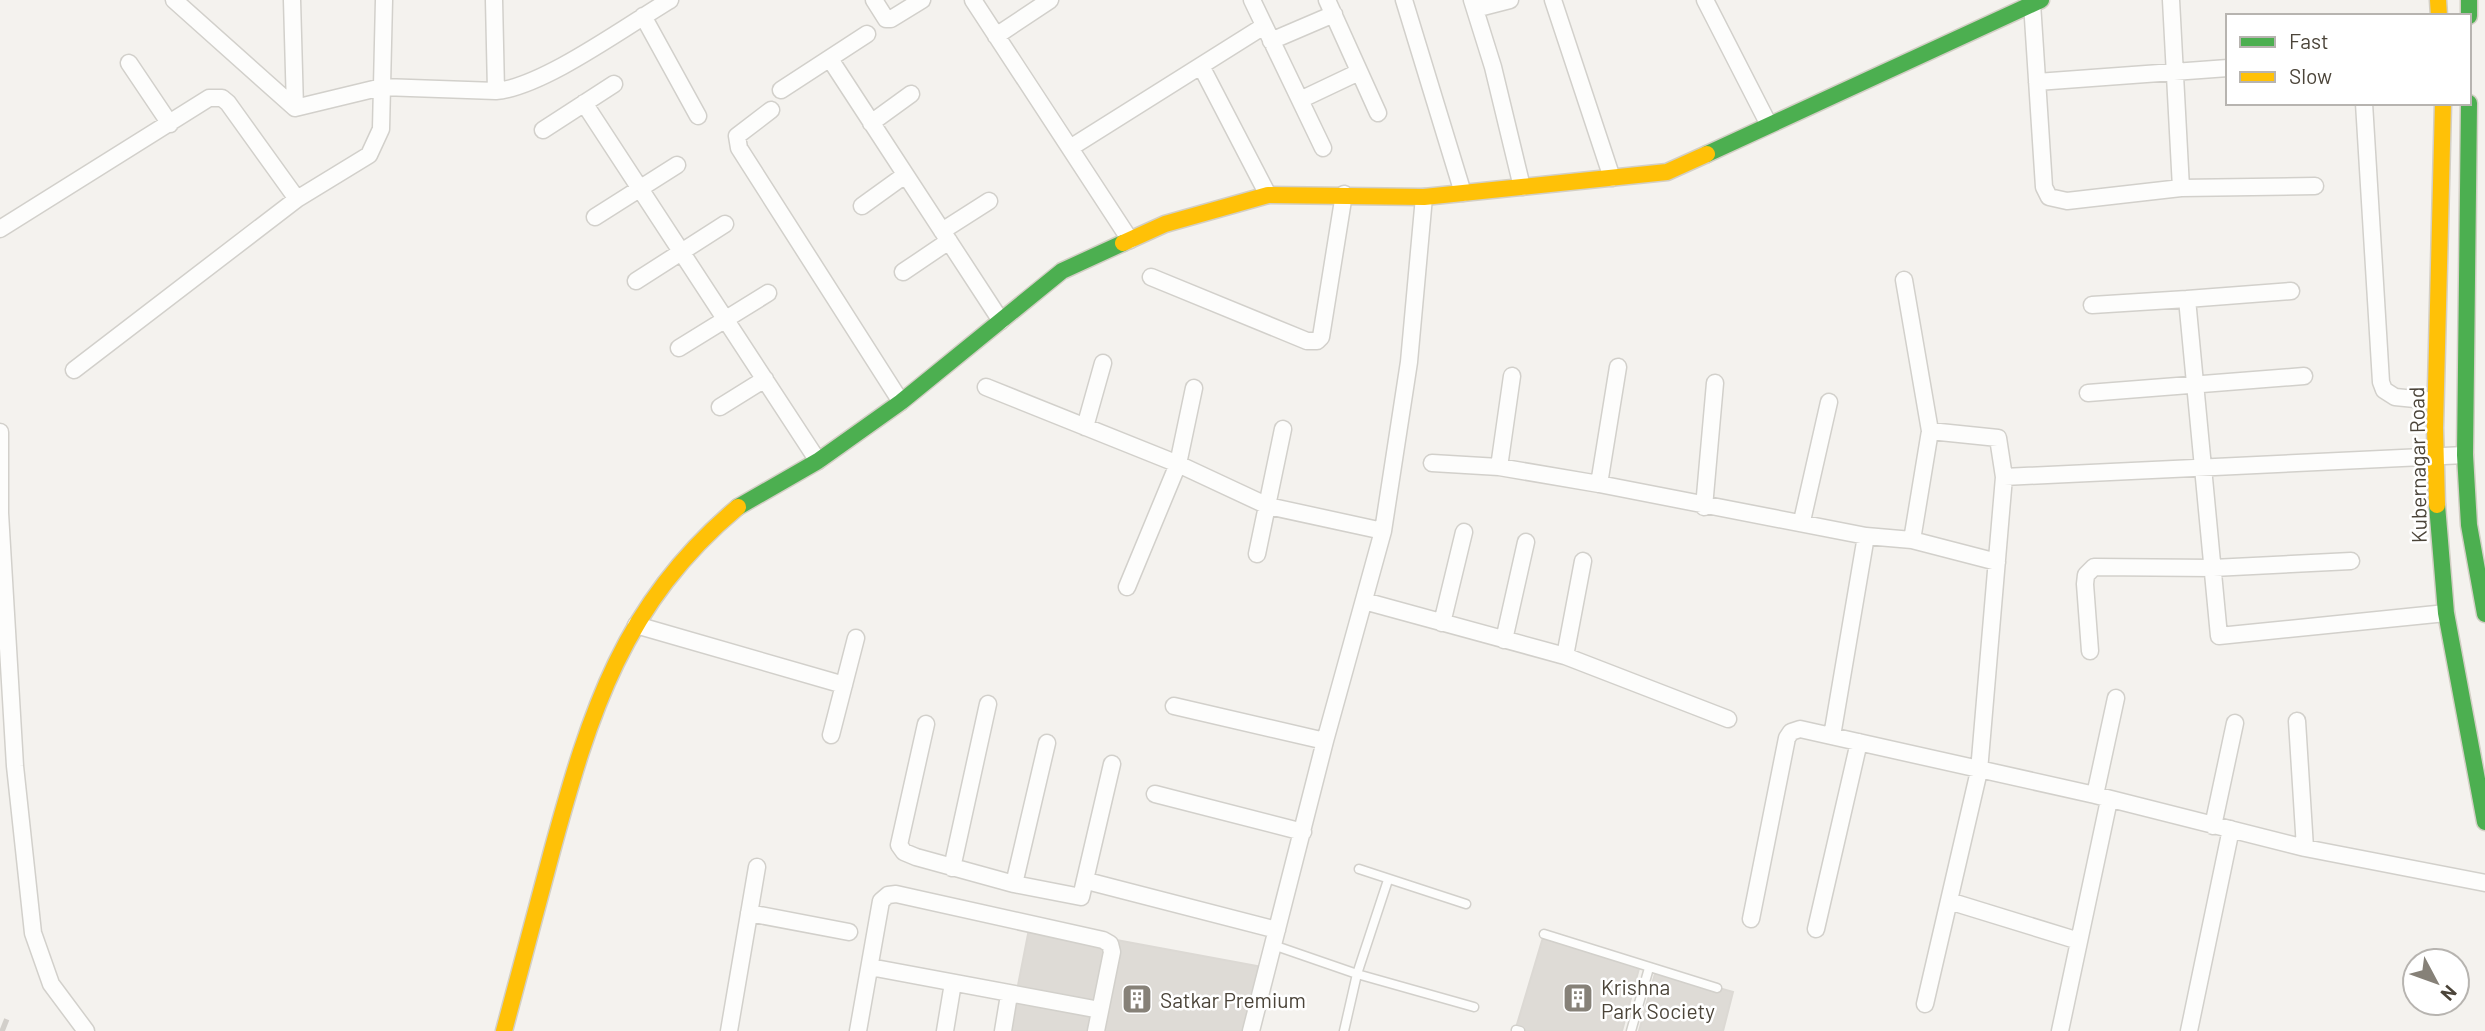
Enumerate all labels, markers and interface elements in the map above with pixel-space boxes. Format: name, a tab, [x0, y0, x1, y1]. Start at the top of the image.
legend	[2226, 14, 2471, 105]
text: Fast	[2289, 28, 2329, 53]
text: Slow	[2289, 63, 2332, 88]
street label: Kubernagar Road	[2403, 387, 2431, 543]
north arrow	[2401, 947, 2471, 1017]
place label: Krishna Park Society	[1601, 974, 1715, 1023]
building icon: Krishna Park Society	[1561, 981, 1595, 1015]
text: N	[2436, 981, 2462, 1006]
building icon: Satkar Premium	[1120, 982, 1154, 1016]
place label: Satkar Premium	[1160, 987, 1306, 1012]

